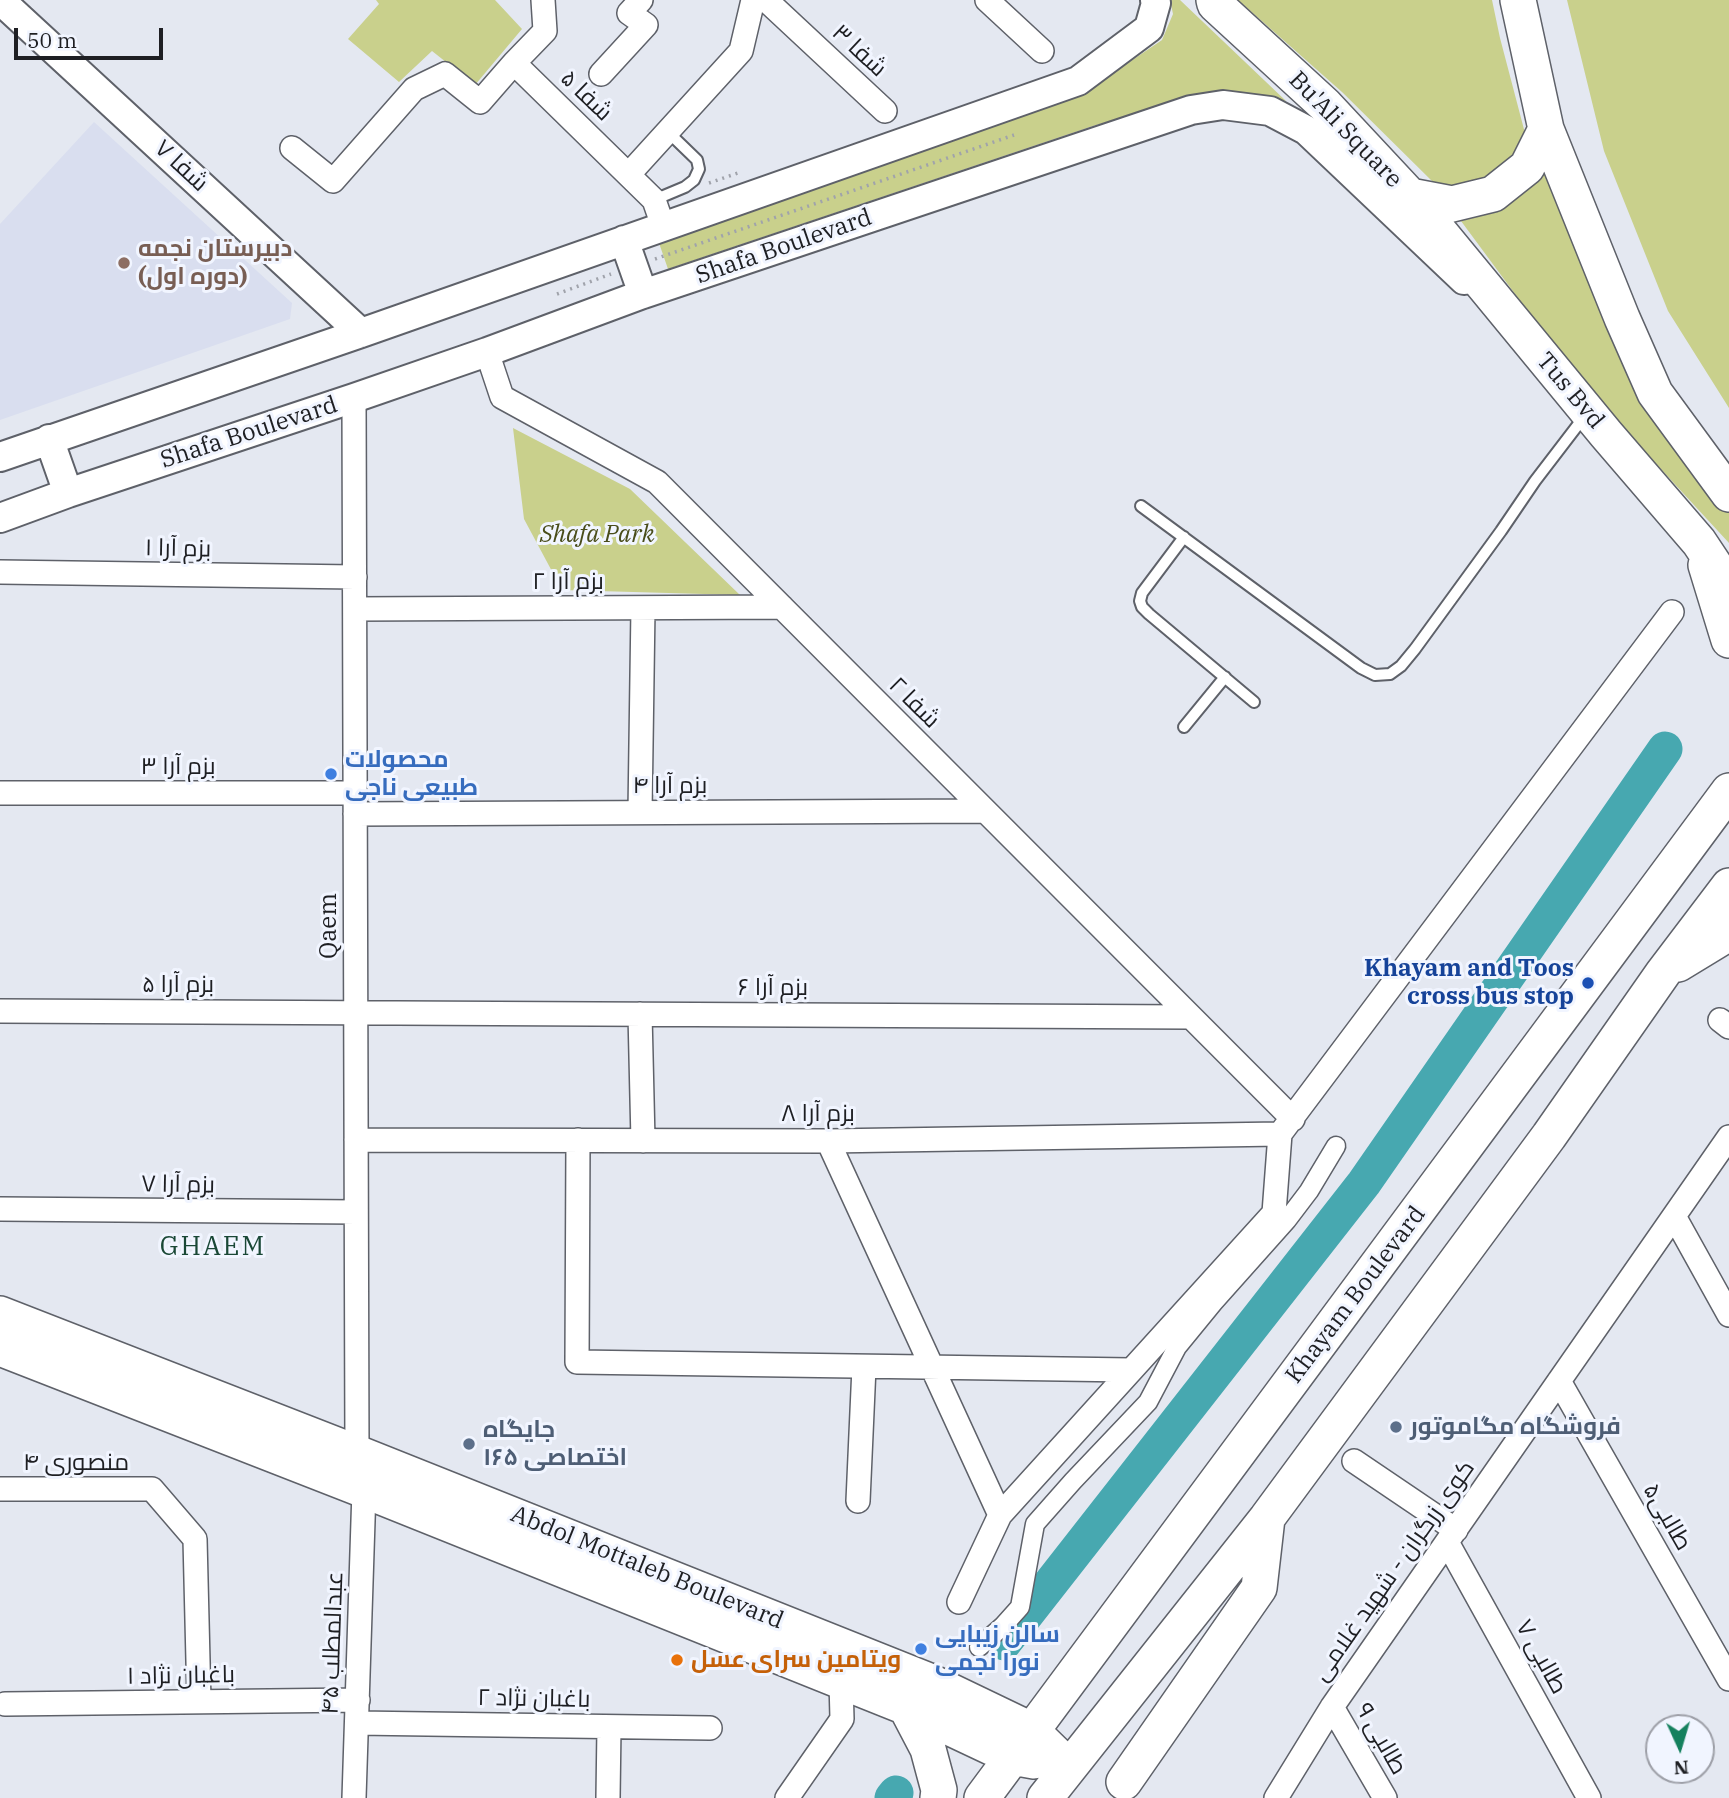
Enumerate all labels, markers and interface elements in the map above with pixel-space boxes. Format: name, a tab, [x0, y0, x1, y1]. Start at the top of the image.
scale bar	[18, 14, 166, 58]
street label: شفا ۳	[826, 19, 892, 83]
text: 50 m	[27, 26, 77, 54]
street label: شفا ۵	[554, 64, 618, 128]
street label: Bu'Ali Square	[1282, 66, 1408, 194]
street label: شفا ۷	[148, 134, 214, 198]
street label: Shafa Boulevard	[692, 203, 876, 291]
place label: دبیرستان نجمه (دوره اول)	[138, 235, 292, 291]
marker: دبیرستان نجمه (دوره اول)	[116, 255, 132, 271]
street label: Tus Bvd	[1530, 347, 1610, 435]
street label: Shafa Boulevard	[157, 391, 341, 475]
park label: Shafa Park	[540, 521, 654, 549]
street label: بزم آرا ۱	[145, 534, 211, 564]
street label: بزم آرا ۲	[532, 568, 604, 596]
street label: شفا ۲	[882, 671, 946, 735]
place label: محصولات طبیعی ناجی	[345, 746, 478, 802]
street label: بزم آرا ۳	[140, 753, 216, 781]
marker: محصولات طبیعی ناجی	[323, 766, 339, 782]
street label: بزم آرا ۴	[633, 772, 707, 800]
street label: Qaem	[315, 893, 343, 959]
place label: Khayam and Toos cross bus stop	[1364, 955, 1574, 1011]
street label: بزم آرا ۵	[142, 971, 214, 999]
street label: بزم آرا ۶	[738, 974, 808, 1002]
marker: Khayam and Toos cross bus stop	[1580, 975, 1596, 991]
street label: بزم آرا ۸	[781, 1100, 855, 1128]
street label: بزم آرا ۷	[141, 1170, 215, 1200]
street label: Khayam Boulevard	[1280, 1201, 1432, 1389]
district label: GHAEM	[160, 1231, 266, 1263]
place label: فروشگاه مگاموتور	[1410, 1413, 1621, 1441]
place label: جایگاه اختصاصی ۱۶۵	[483, 1416, 627, 1472]
marker: فروشگاه مگاموتور	[1388, 1419, 1404, 1435]
marker: جایگاه اختصاصی ۱۶۵	[461, 1436, 477, 1452]
street label: منصوری ۴	[23, 1449, 129, 1477]
street label: کوی زرگران - شهید غلامی	[1307, 1455, 1481, 1687]
street label: طالبی۵	[1636, 1478, 1698, 1556]
street label: Abdol Mottaleb Boulevard	[506, 1500, 788, 1636]
street label: عبدالمطلب ۴۵	[316, 1571, 350, 1715]
street label: طالبی ۷	[1509, 1615, 1573, 1699]
place label: سالن زیبایی نورا نجمی	[935, 1621, 1060, 1677]
marker: سالن زیبایی نورا نجمی	[913, 1641, 929, 1657]
place label: ویتامین سرای عسل	[691, 1646, 901, 1674]
marker: ویتامین سرای عسل	[669, 1652, 685, 1668]
street label: باغبان نژاد ۱	[127, 1661, 235, 1691]
street label: باغبان نژاد ۲	[477, 1684, 591, 1714]
street label: طالبی ۹	[1349, 1698, 1413, 1780]
north arrow	[1645, 1714, 1715, 1784]
text: N	[1673, 1755, 1690, 1780]

